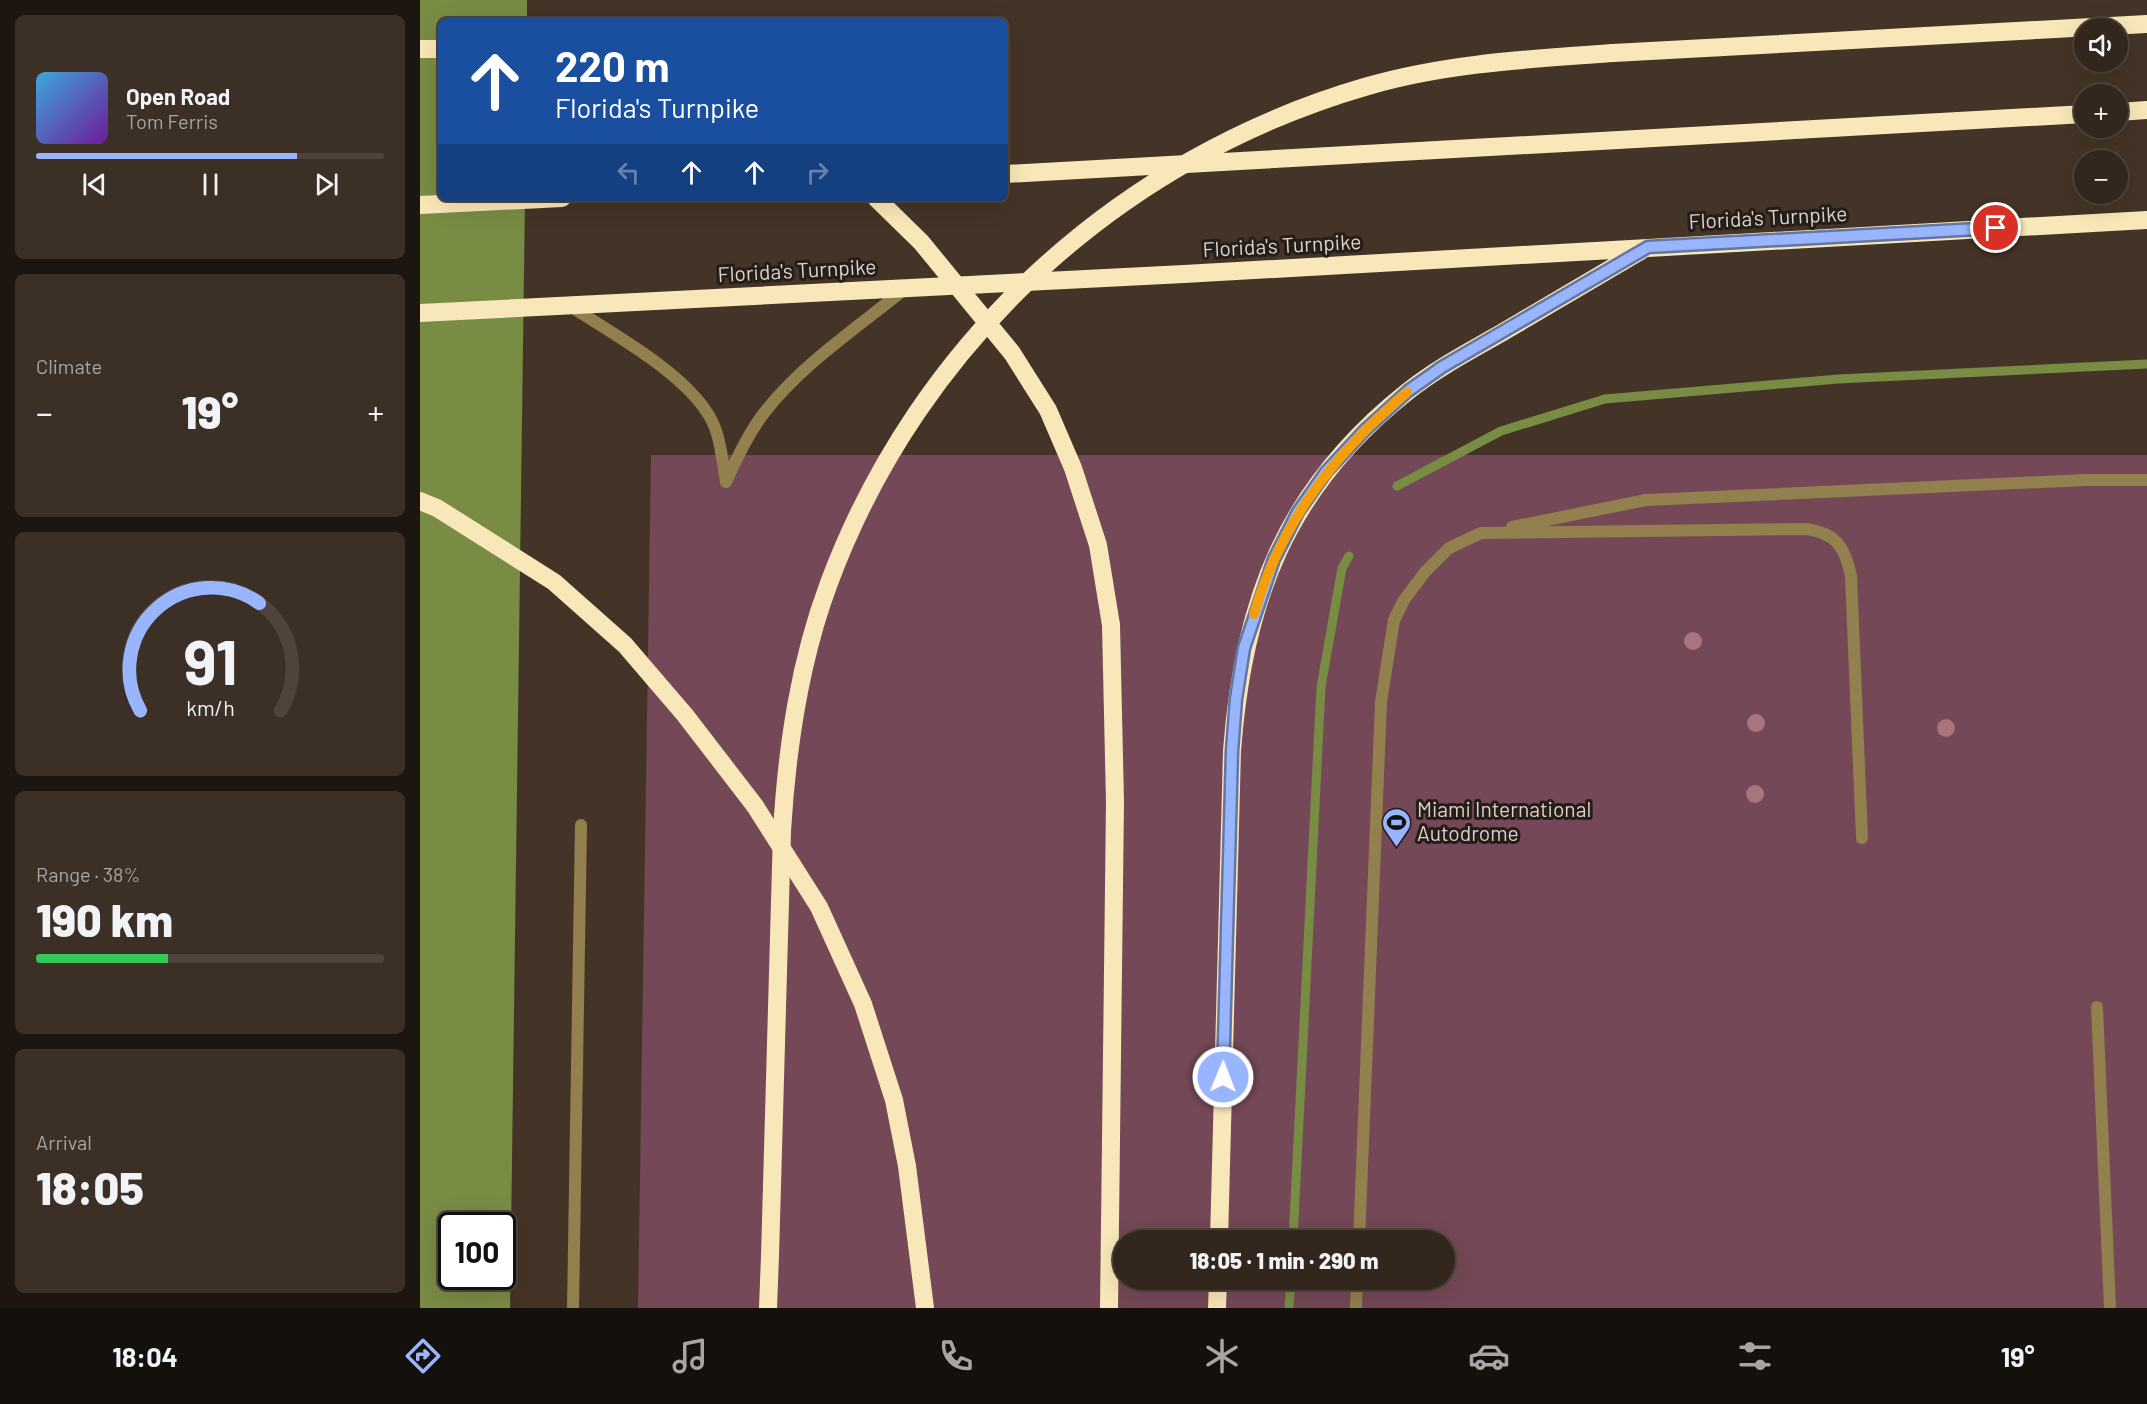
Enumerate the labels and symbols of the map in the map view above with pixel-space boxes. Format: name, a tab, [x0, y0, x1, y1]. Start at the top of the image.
street label: Florida's Turnpike	[1688, 200, 1848, 233]
pin	[1970, 202, 2021, 253]
street label: Florida's Turnpike	[1202, 228, 1362, 261]
street label: Florida's Turnpike	[717, 253, 877, 286]
place label: Miami International Autodrome	[1417, 796, 1591, 845]
sports icon: Miami International Autodrome	[1380, 806, 1412, 848]
position arrow	[1191, 1045, 1255, 1109]
speed limit sign: 100	[438, 1212, 516, 1290]

